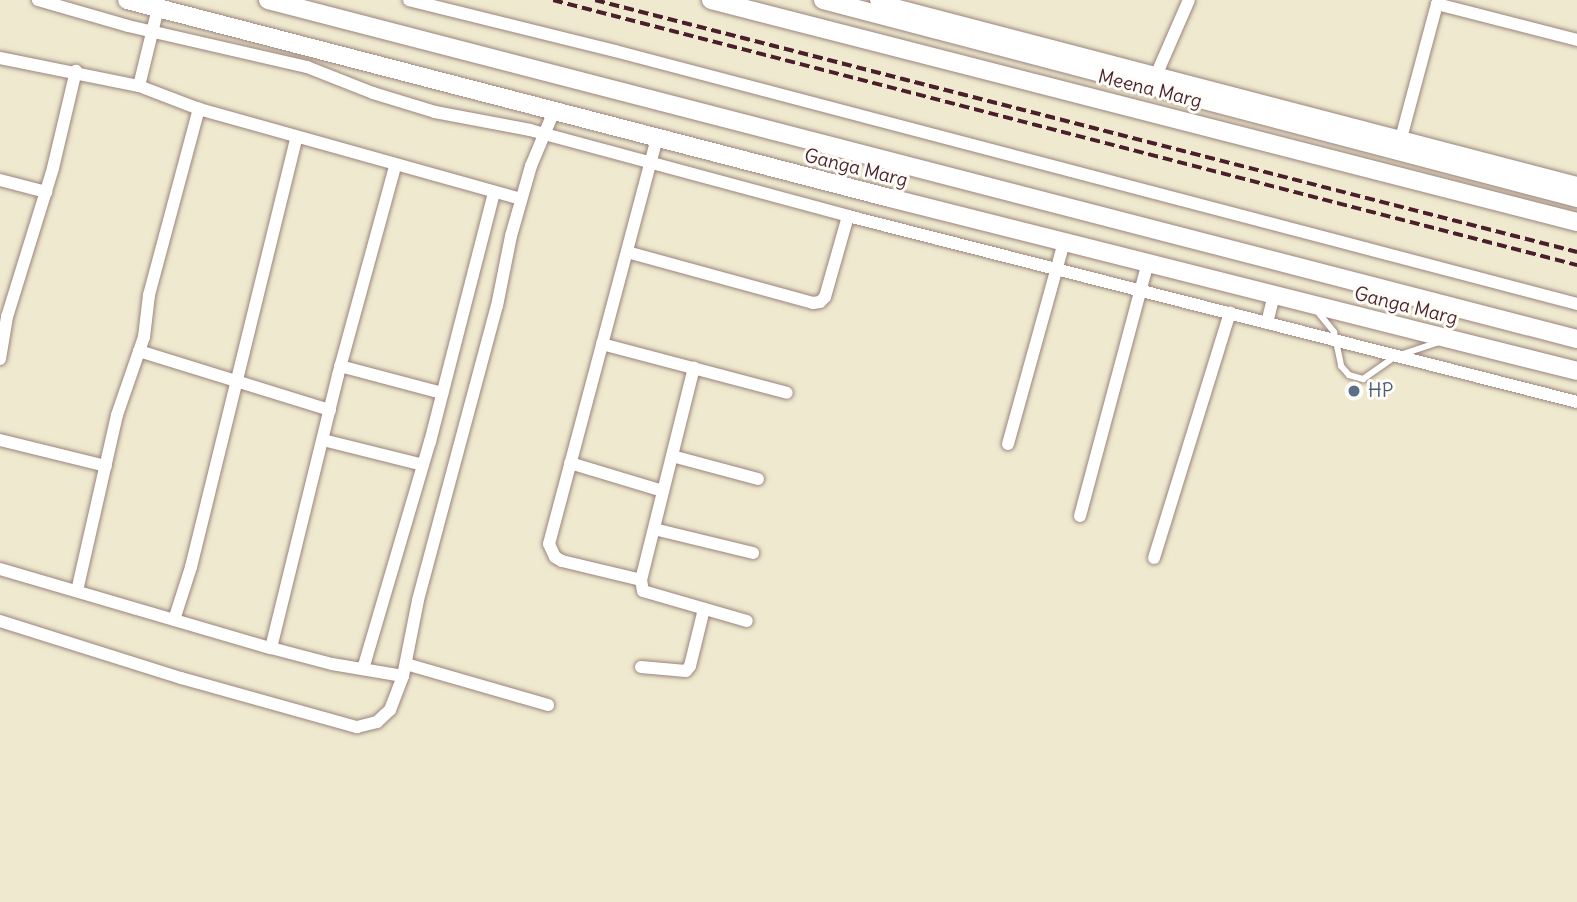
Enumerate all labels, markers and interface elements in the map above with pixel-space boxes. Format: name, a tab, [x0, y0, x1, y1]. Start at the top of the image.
street label: Meena Marg	[1096, 65, 1204, 113]
street label: Ganga Marg	[802, 144, 910, 192]
street label: Ganga Marg	[1352, 282, 1460, 330]
place label: HP	[1368, 380, 1393, 402]
marker: HP	[1346, 383, 1362, 399]

